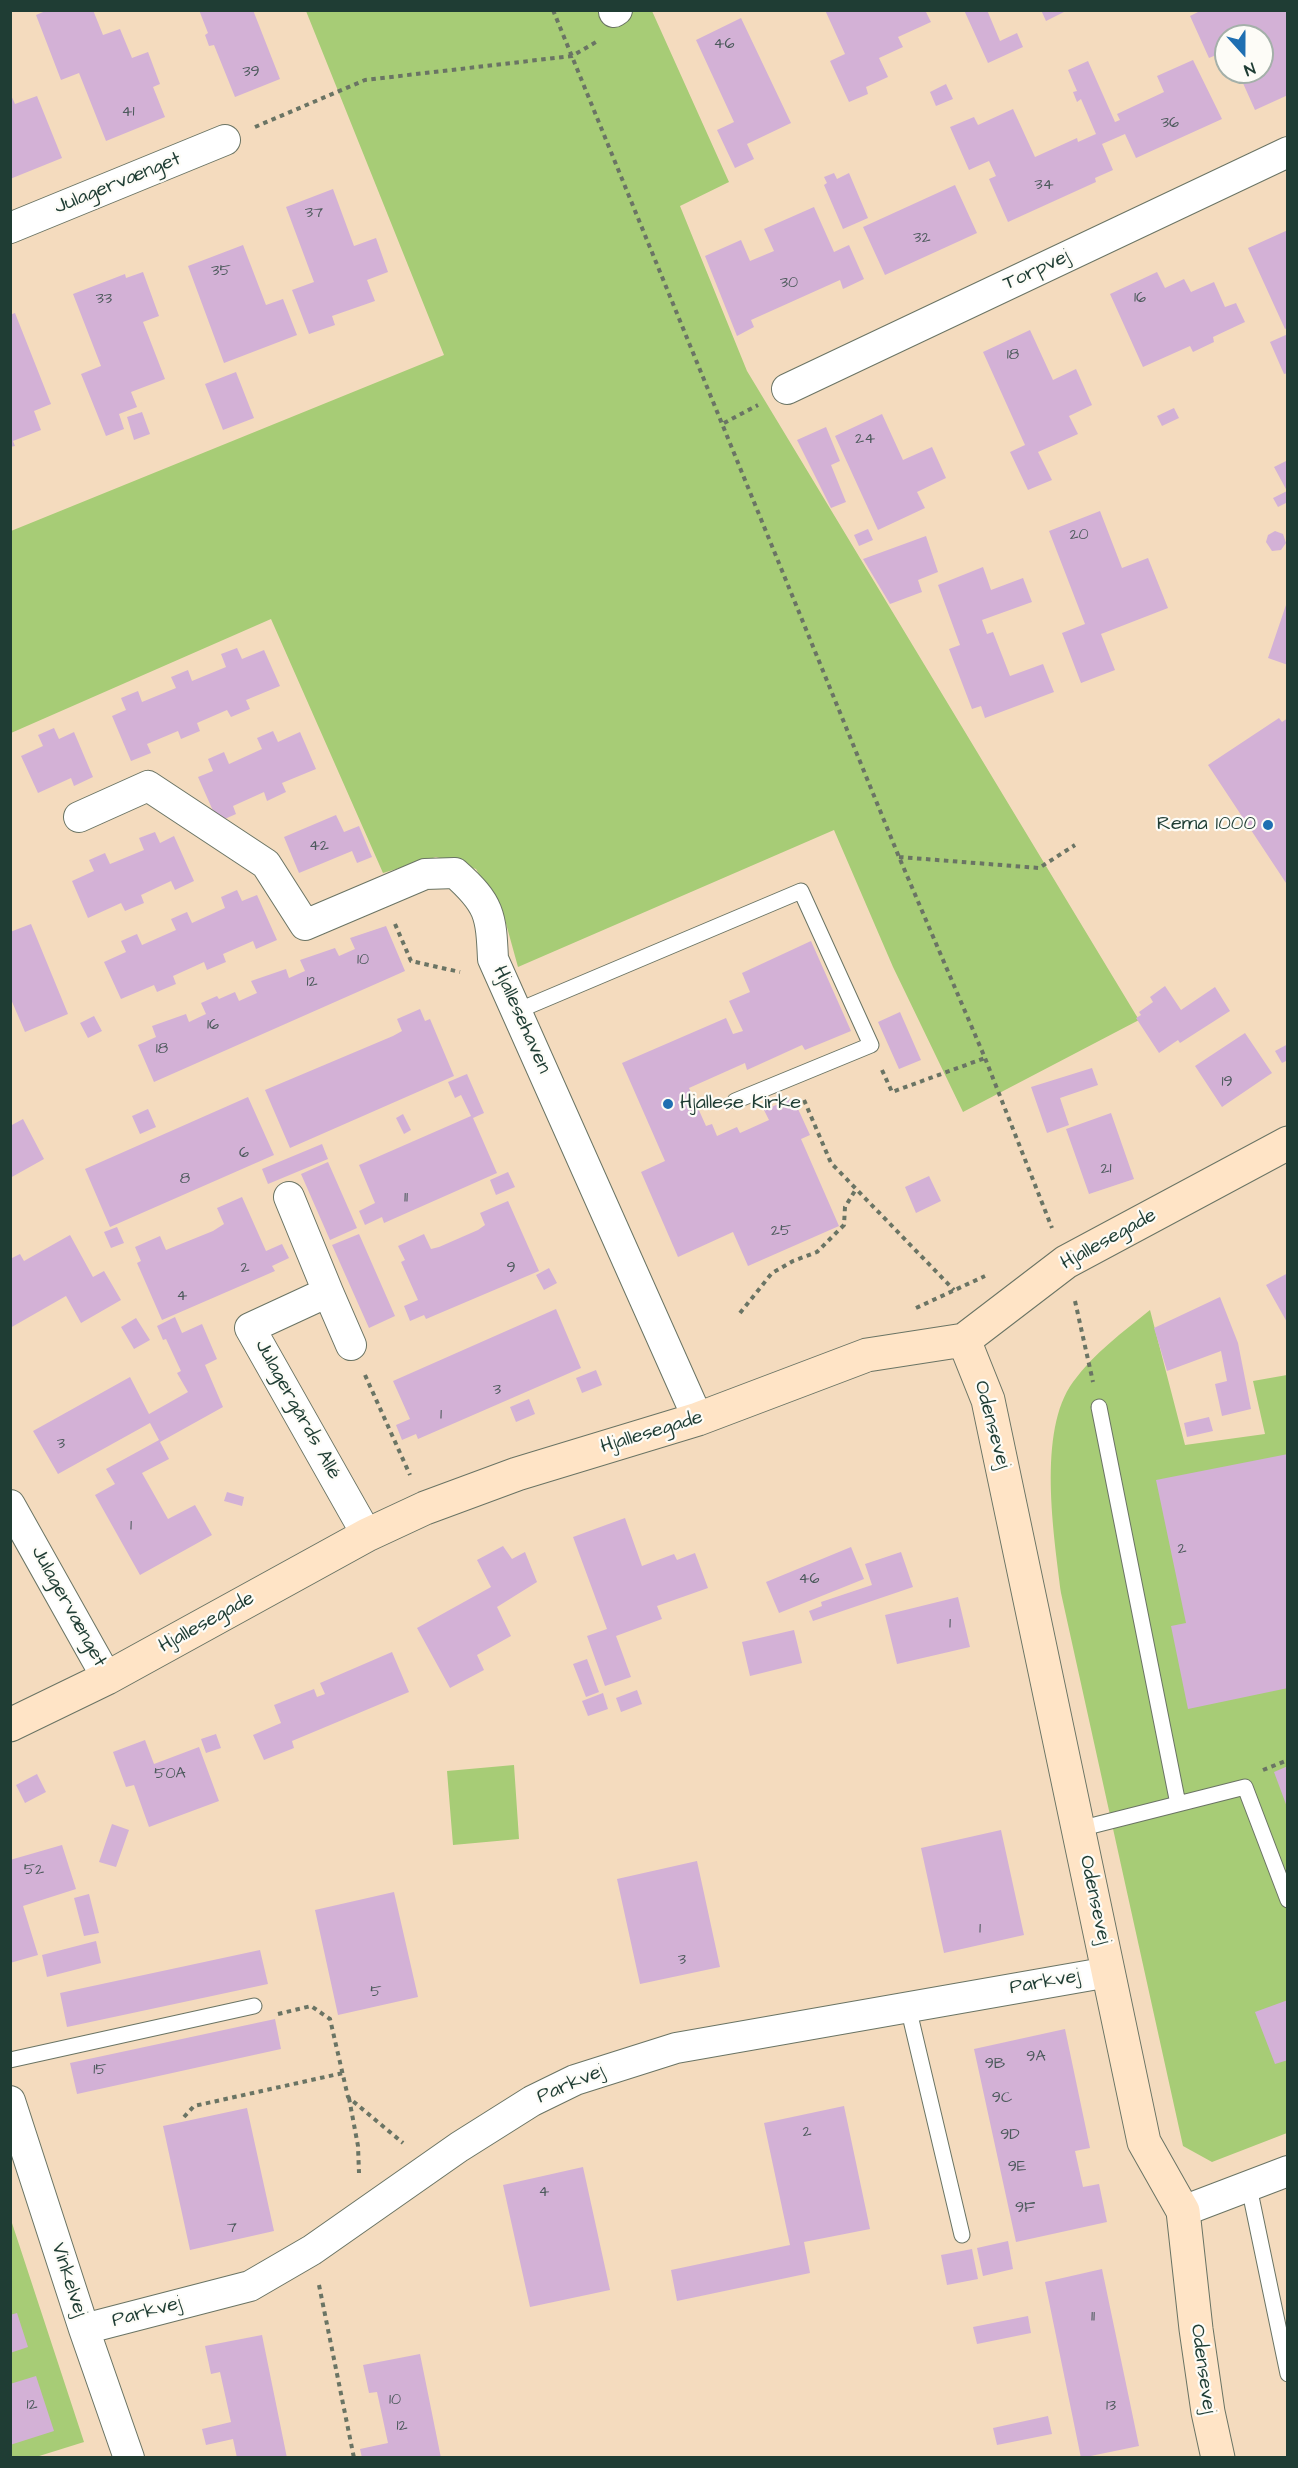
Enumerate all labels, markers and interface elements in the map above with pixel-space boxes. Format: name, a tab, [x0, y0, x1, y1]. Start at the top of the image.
north arrow	[1214, 24, 1274, 84]
house number: 46	[714, 35, 734, 55]
text: N	[1241, 57, 1258, 81]
house number: 39	[242, 63, 260, 83]
house number: 41	[122, 103, 134, 123]
house number: 36	[1161, 114, 1179, 134]
street label: Julagervænget	[51, 148, 185, 220]
house number: 34	[1034, 176, 1054, 196]
house number: 37	[305, 204, 323, 224]
house number: 32	[913, 229, 931, 249]
street label: Torpvej	[1000, 245, 1074, 297]
house number: 35	[211, 262, 231, 282]
house number: 30	[780, 274, 798, 294]
house number: 16	[1134, 289, 1146, 309]
house number: 33	[96, 290, 112, 310]
house number: 18	[1007, 346, 1019, 366]
house number: 24	[855, 430, 875, 450]
house number: 20	[1069, 526, 1089, 546]
place label: Rema 1000	[1157, 813, 1256, 837]
marker: Rema 1000	[1261, 818, 1275, 832]
house number: 42	[309, 837, 329, 857]
house number: 10	[357, 951, 369, 971]
street label: Hjallesehaven	[487, 963, 555, 1077]
house number: 12	[306, 973, 318, 993]
house number: 16	[207, 1016, 219, 1036]
house number: 18	[156, 1040, 168, 1060]
house number: 19	[1221, 1073, 1233, 1093]
place label: Hjallese Kirke	[680, 1092, 801, 1116]
marker: Hjallese Kirke	[661, 1097, 675, 1111]
house number: 6	[239, 1144, 249, 1164]
house number: 21	[1100, 1160, 1112, 1180]
house number: 8	[180, 1170, 190, 1190]
house number: 11	[404, 1189, 408, 1209]
street label: Hjallesegade	[1057, 1204, 1161, 1276]
house number: 25	[771, 1222, 791, 1242]
house number: 2	[240, 1259, 250, 1279]
house number: 9	[506, 1259, 516, 1279]
house number: 4	[177, 1287, 187, 1307]
street label: Julagergårds Allé	[249, 1336, 345, 1484]
street label: Odensevej	[968, 1378, 1014, 1472]
house number: 3	[493, 1381, 501, 1401]
house number: 1	[440, 1406, 442, 1426]
street label: Hjallesegade	[598, 1406, 706, 1460]
house number: 3	[57, 1435, 65, 1455]
house number: 1	[130, 1517, 132, 1537]
house number: 2	[1177, 1540, 1187, 1560]
street label: Julagervænget	[25, 1542, 111, 1672]
house number: 46	[799, 1570, 819, 1590]
street label: Hjallesegade	[155, 1587, 259, 1659]
house number: 1	[949, 1615, 951, 1635]
house number: 50A	[154, 1765, 186, 1785]
street label: Odensevej	[1073, 1853, 1115, 1947]
house number: 52	[24, 1861, 44, 1881]
house number: 1	[979, 1920, 981, 1940]
house number: 3	[678, 1951, 686, 1971]
street label: Parkvej	[1008, 1965, 1082, 2001]
house number: 5	[370, 1983, 382, 2003]
house number: 9A	[1026, 2048, 1046, 2068]
house number: 9B	[985, 2055, 1005, 2075]
street label: Parkvej	[534, 2060, 608, 2110]
house number: 15	[93, 2061, 107, 2081]
house number: 9C	[992, 2089, 1012, 2109]
house number: 2	[802, 2123, 812, 2143]
house number: 9D	[1000, 2126, 1020, 2146]
house number: 9E	[1008, 2158, 1026, 2178]
house number: 4	[539, 2183, 549, 2203]
house number: 9F	[1015, 2199, 1035, 2219]
house number: 7	[227, 2219, 237, 2239]
street label: Vinkelvej	[45, 2240, 91, 2320]
street label: Parkvej	[110, 2292, 184, 2334]
house number: 11	[1091, 2308, 1095, 2328]
street label: Odensevej	[1184, 2323, 1220, 2415]
house number: 10	[389, 2391, 401, 2411]
house number: 12	[26, 2396, 38, 2416]
house number: 13	[1106, 2397, 1116, 2417]
house number: 12	[396, 2417, 408, 2437]

